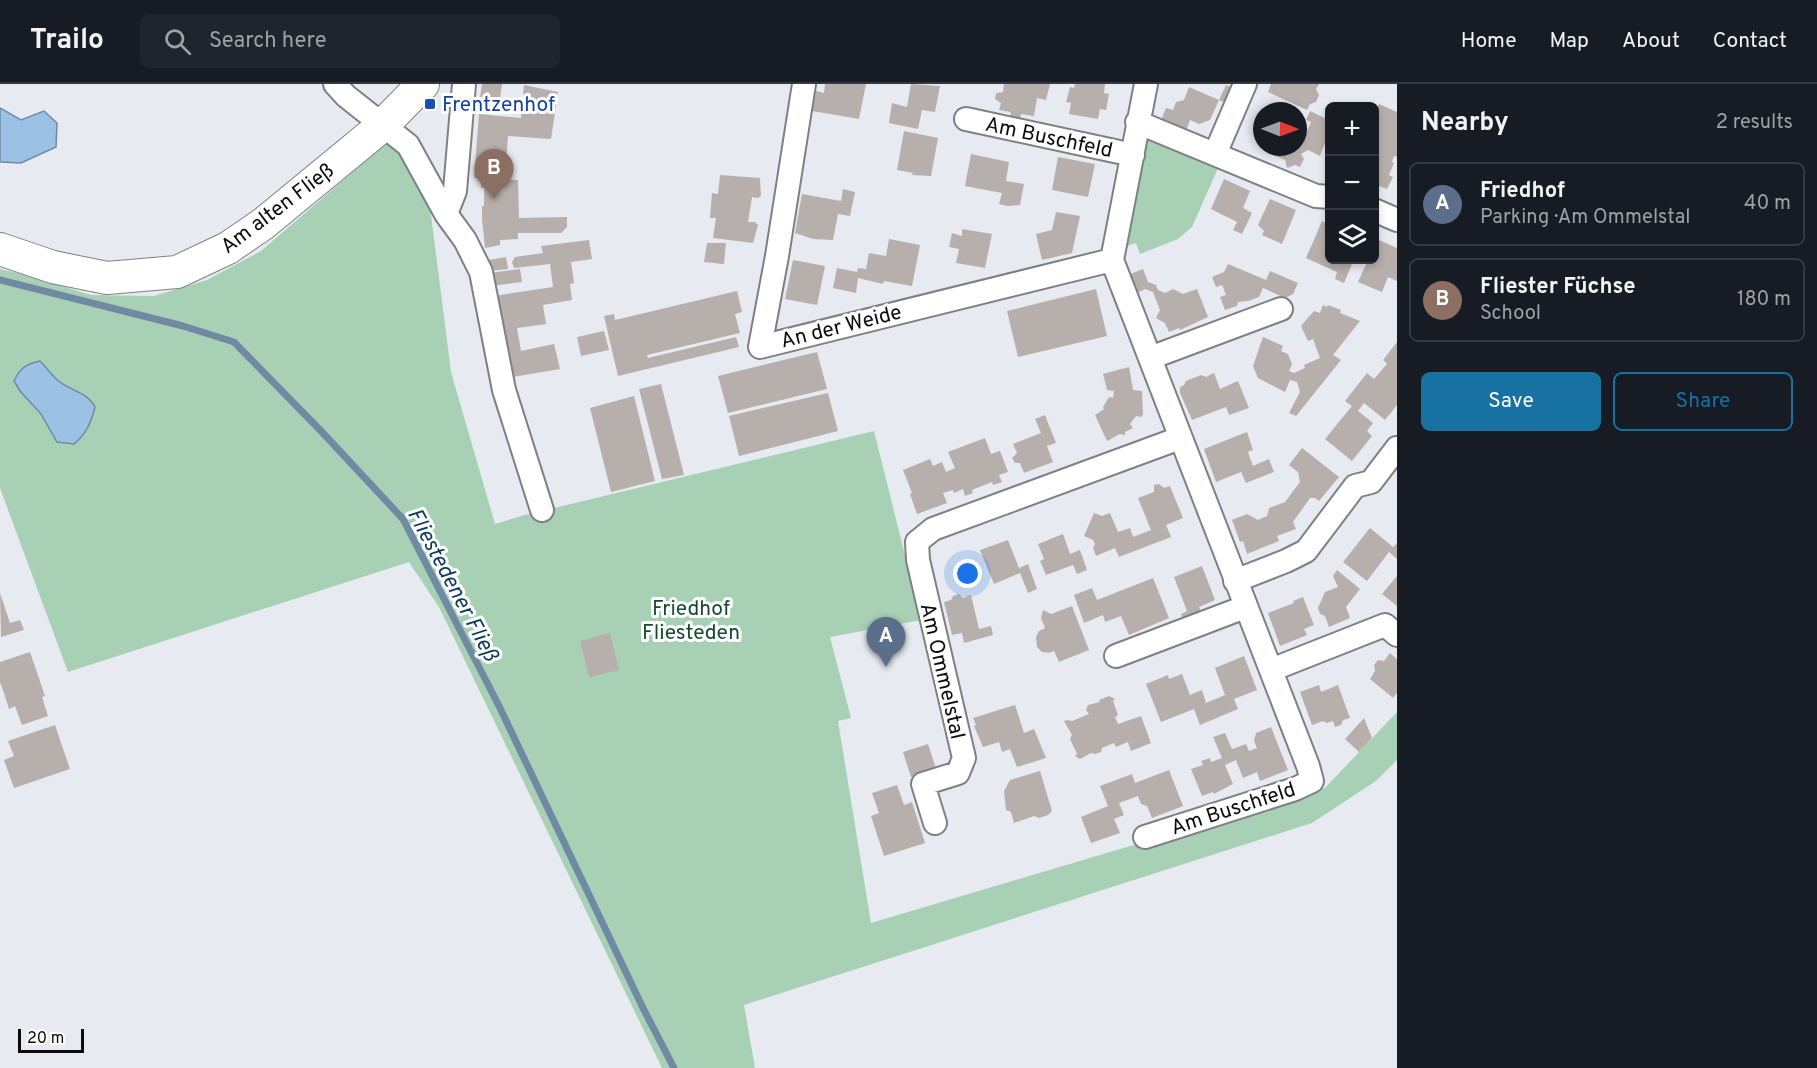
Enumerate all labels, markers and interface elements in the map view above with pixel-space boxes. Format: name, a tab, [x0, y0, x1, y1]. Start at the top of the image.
search box	[140, 14, 560, 68]
text: Trailo	[30, 23, 104, 59]
icon: search	[161, 25, 194, 58]
text: Search here	[209, 28, 326, 55]
text: Home	[1461, 28, 1517, 55]
text: Map	[1550, 28, 1589, 55]
text: About	[1622, 28, 1680, 55]
text: Contact	[1713, 28, 1787, 55]
place label: Frentzenhof	[442, 92, 555, 119]
marker: Frentzenhof	[423, 97, 437, 111]
north arrow	[1253, 102, 1307, 156]
map controls	[1325, 102, 1379, 264]
button: +	[1325, 102, 1379, 156]
text: Nearby	[1421, 107, 1509, 140]
text: 2 results	[1716, 110, 1793, 136]
street label: Am Buschfeld	[982, 112, 1115, 165]
pin: B	[474, 150, 514, 199]
button: −	[1325, 156, 1379, 210]
street label: Am alten Fließ	[216, 158, 340, 261]
text: Friedhof	[1480, 178, 1565, 205]
text: A	[1435, 191, 1450, 217]
text: 40 m	[1744, 191, 1791, 217]
text: Parking · Am Ommelstal	[1480, 205, 1690, 231]
button: layers	[1325, 210, 1379, 264]
text: Fliester Füchse	[1480, 274, 1635, 301]
text: B	[1436, 287, 1449, 313]
text: 180 m	[1737, 287, 1791, 313]
street label: An der Weide	[778, 299, 905, 356]
text: School	[1480, 301, 1541, 327]
button: Save	[1421, 372, 1601, 431]
button: Share	[1613, 372, 1793, 431]
water label: Fliestedener Fließ	[400, 504, 504, 667]
your location	[953, 559, 982, 588]
park label: Friedhof Fliesteden	[642, 596, 740, 647]
street label: Am Ommelstal	[913, 600, 970, 742]
pin: A	[866, 618, 906, 667]
street label: Am Buschfeld	[1168, 777, 1299, 842]
scale bar	[18, 1026, 84, 1054]
text: 20 m	[27, 1029, 64, 1049]

